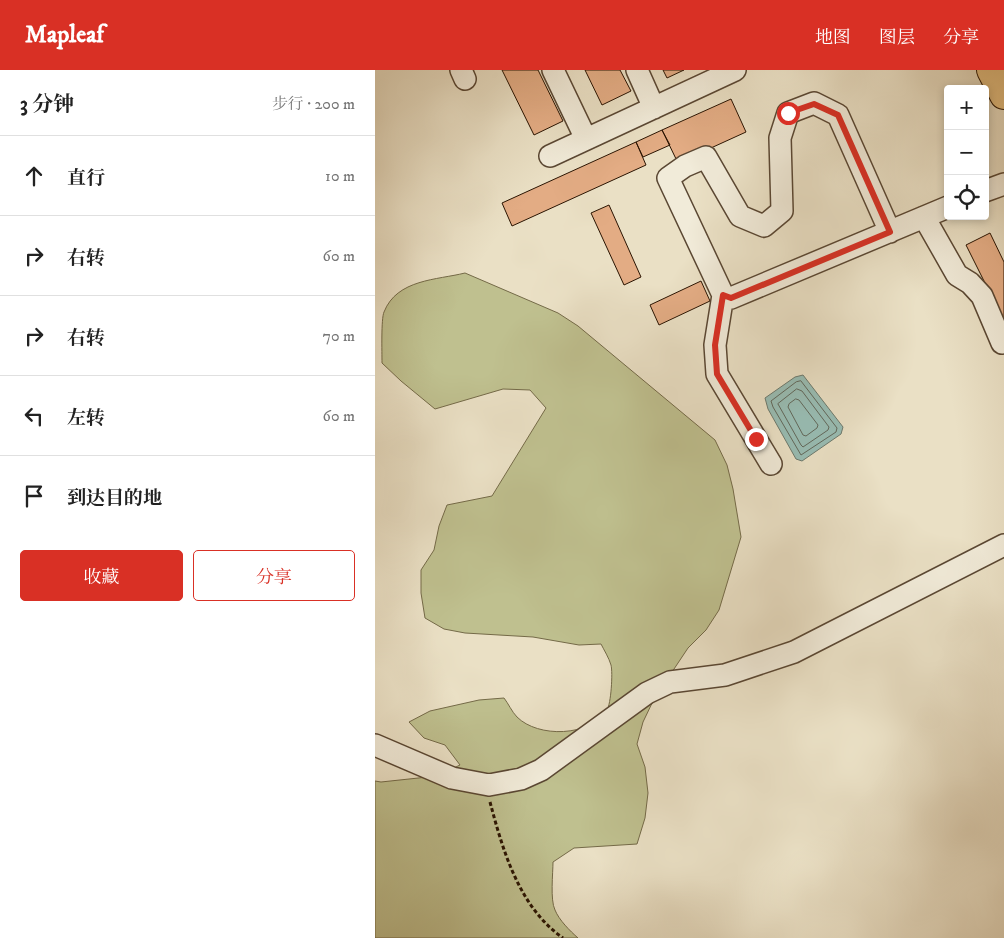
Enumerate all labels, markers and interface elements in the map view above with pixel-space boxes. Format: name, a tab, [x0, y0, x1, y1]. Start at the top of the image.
text: Mapleaf	[25, 20, 104, 50]
text: 地图	[815, 27, 851, 49]
text: 图层	[879, 27, 915, 49]
text: 分享	[943, 27, 979, 49]
map controls	[944, 85, 989, 220]
button: +	[944, 85, 989, 130]
text: 3 分钟	[20, 92, 74, 118]
text: 步行 · 200 m	[272, 94, 355, 114]
route start	[777, 102, 800, 125]
button: −	[944, 130, 989, 175]
icon: ahead	[20, 162, 48, 190]
text: 10 m	[325, 166, 355, 186]
text: 直行	[67, 167, 105, 190]
button: locate	[944, 175, 989, 220]
icon: right	[20, 242, 48, 270]
text: 60 m	[323, 246, 355, 266]
text: 右转	[67, 247, 105, 270]
icon: right	[20, 322, 48, 350]
text: 70 m	[323, 326, 355, 346]
text: 右转	[67, 327, 105, 350]
icon: left	[20, 402, 48, 430]
text: 60 m	[323, 406, 355, 426]
text: 左转	[67, 407, 105, 430]
route end	[745, 428, 768, 451]
icon: arrive	[20, 482, 48, 510]
text: 到达目的地	[67, 487, 162, 510]
button: 收藏	[20, 550, 183, 601]
button: 分享	[193, 550, 355, 601]

